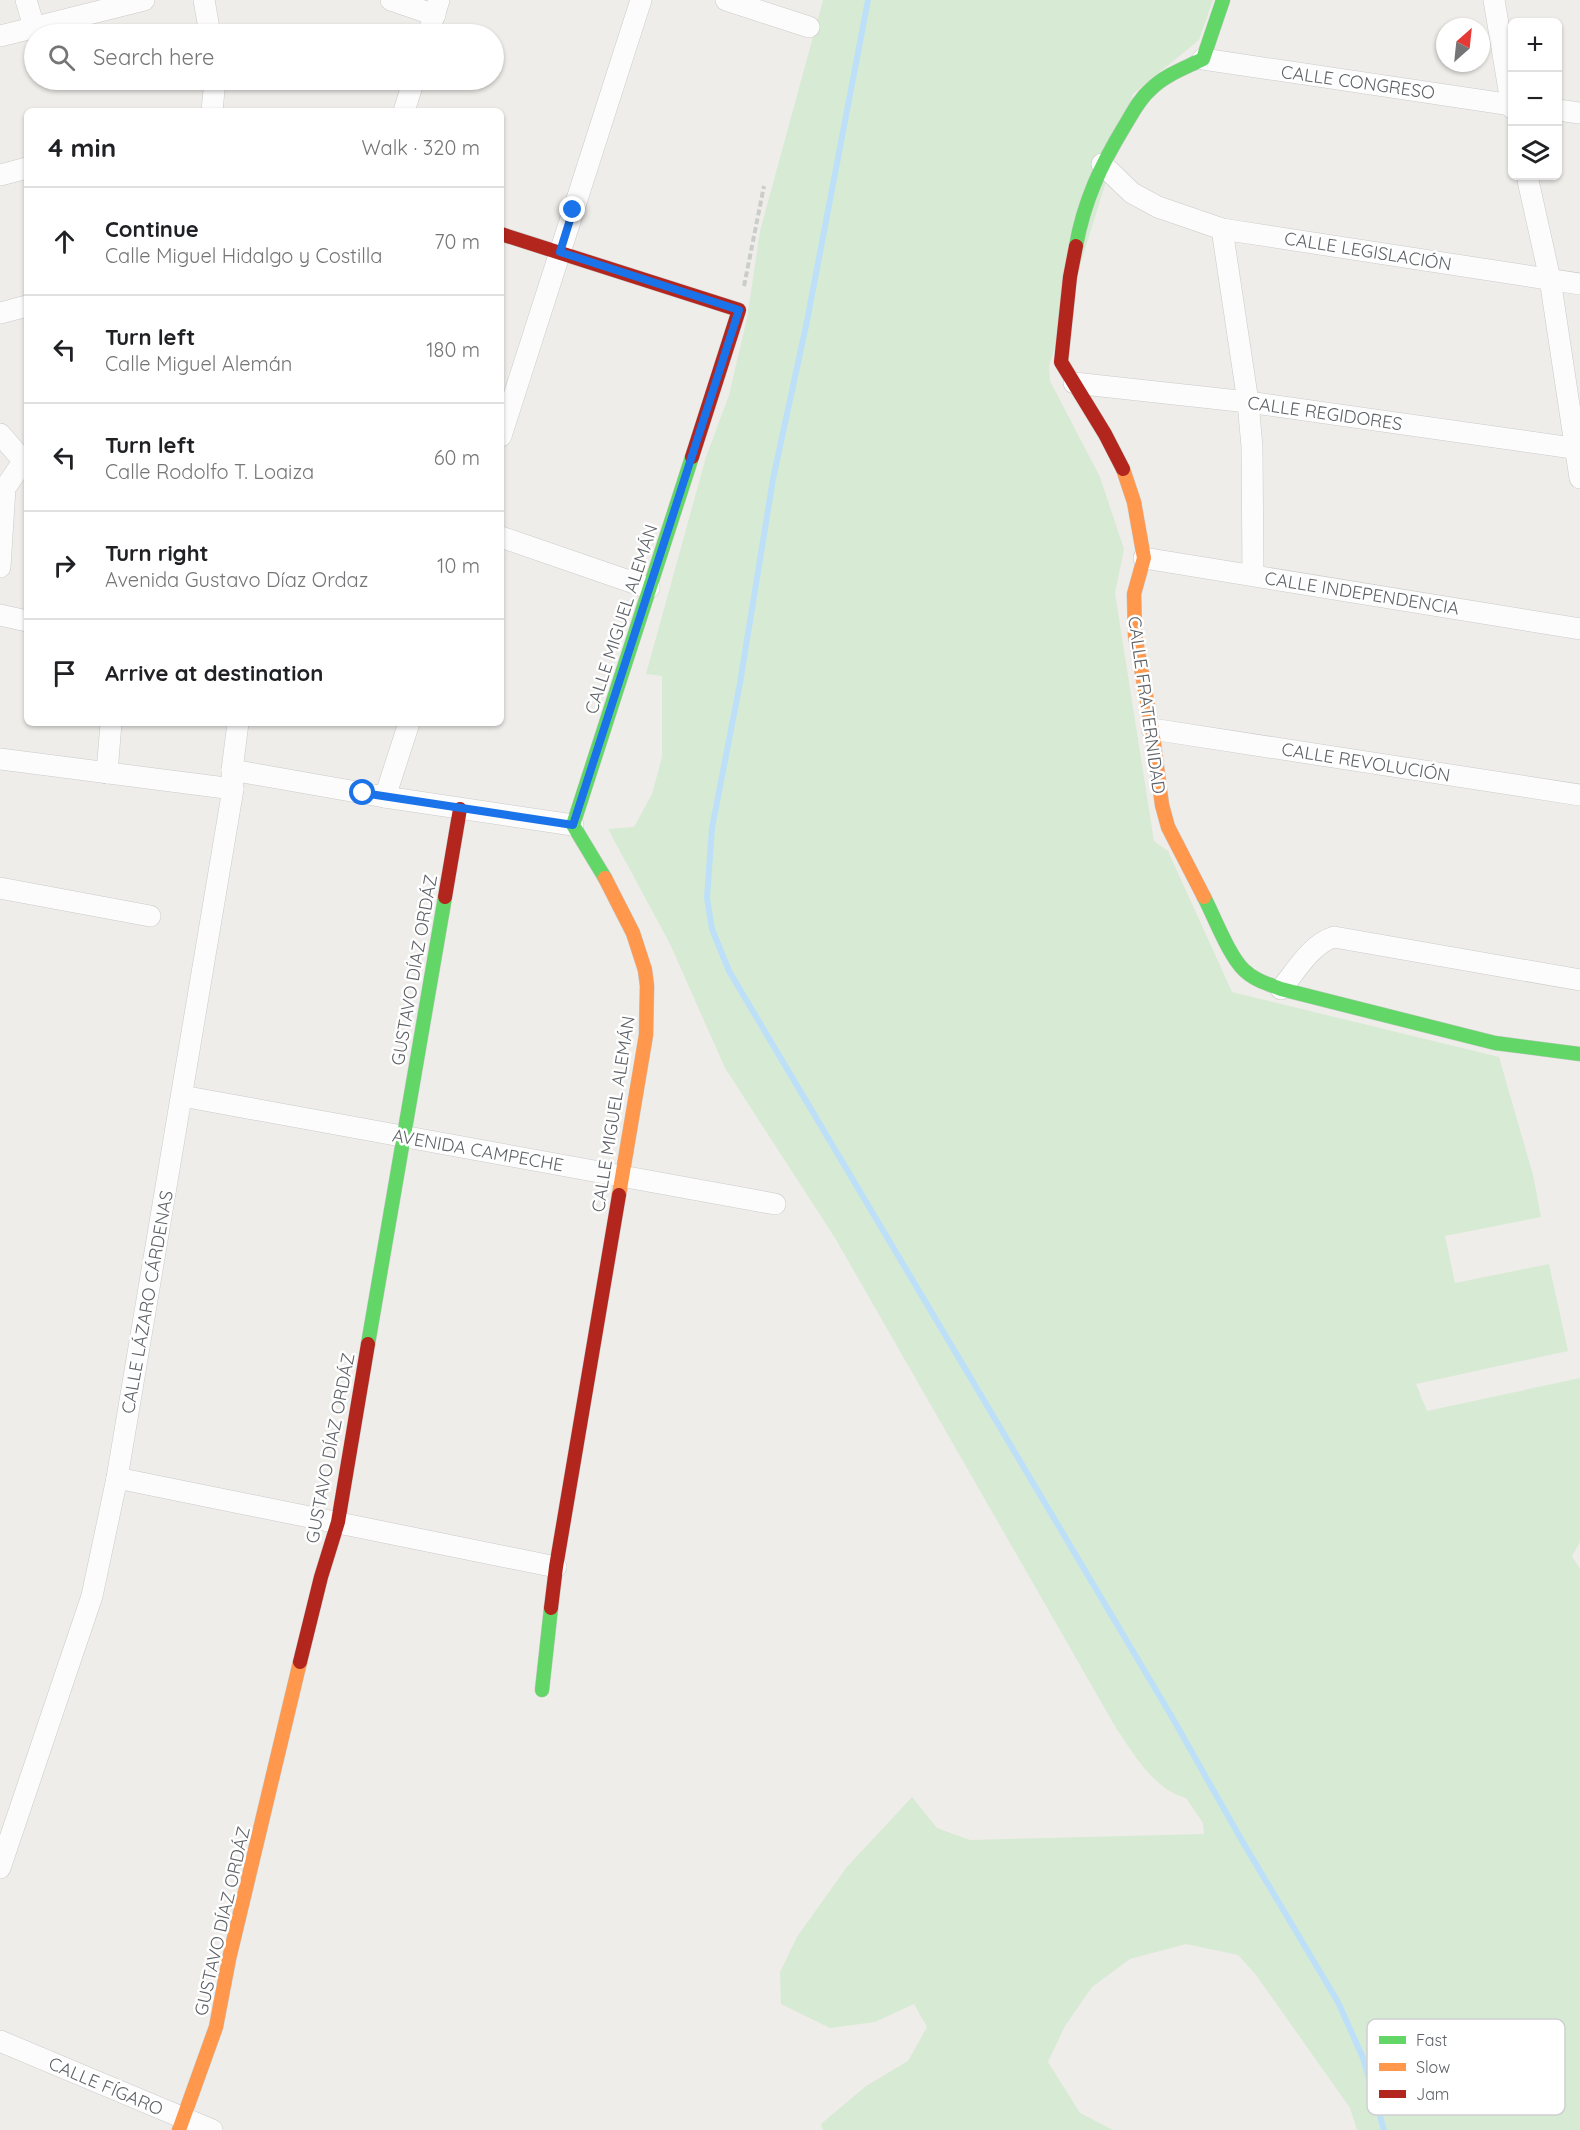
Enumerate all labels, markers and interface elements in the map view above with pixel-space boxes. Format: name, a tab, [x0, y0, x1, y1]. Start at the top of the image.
north arrow	[1436, 18, 1490, 72]
map controls	[1508, 18, 1562, 180]
button: +	[1508, 18, 1562, 72]
search box	[24, 24, 504, 90]
icon: search	[45, 41, 78, 74]
text: Search here	[93, 43, 214, 71]
street label: CALLE CONGRESO	[1280, 60, 1436, 104]
button: −	[1508, 72, 1562, 126]
button: layers	[1508, 126, 1562, 180]
text: 4 min	[48, 131, 116, 164]
text: Walk · 320 m	[361, 135, 480, 160]
route end	[559, 196, 585, 222]
text: Continue	[105, 215, 199, 243]
icon: ahead	[48, 225, 81, 258]
street label: CALLE LEGISLACIÓN	[1283, 226, 1453, 276]
text: 70 m	[434, 229, 480, 254]
text: Calle Miguel Hidalgo y Costilla	[105, 243, 382, 268]
text: Turn left	[105, 323, 195, 351]
icon: left	[48, 333, 81, 366]
text: 180 m	[426, 337, 480, 362]
text: Calle Miguel Alemán	[105, 351, 292, 376]
street label: CALLE REGIDORES	[1246, 391, 1404, 435]
text: Turn left	[105, 431, 195, 459]
icon: left	[48, 441, 81, 474]
text: 60 m	[434, 445, 480, 470]
text: Calle Rodolfo T. Loaiza	[105, 459, 314, 484]
street label: CALLE MIGUEL ALEMÁN	[579, 521, 663, 717]
text: Turn right	[105, 539, 209, 567]
icon: right	[48, 549, 81, 582]
text: 10 m	[437, 553, 480, 578]
street label: CALLE INDEPENDENCIA	[1263, 566, 1461, 620]
text: Avenida Gustavo Díaz Ordaz	[105, 567, 368, 592]
street label: CALLE FRATERNIDAD	[1123, 615, 1171, 795]
icon: arrive	[48, 657, 81, 690]
text: Arrive at destination	[105, 659, 323, 687]
street label: CALLE REVOLUCIÓN	[1280, 737, 1452, 787]
route start	[349, 779, 375, 805]
street label: GUSTAVO DÍAZ ORDÁZ	[386, 873, 442, 1067]
street label: CALLE MIGUEL ALEMÁN	[586, 1014, 640, 1214]
street label: AVENIDA CAMPECHE	[391, 1124, 565, 1176]
street label: CALLE LÁZARO CÁRDENAS	[116, 1189, 178, 1415]
street label: GUSTAVO DÍAZ ORDÁZ	[300, 1351, 360, 1545]
street label: GUSTAVO DÍAZ ORDÁZ	[189, 1824, 255, 2018]
legend	[1367, 2019, 1565, 2115]
text: Fast	[1416, 2030, 1447, 2050]
street label: CALLE FÍGARO	[45, 2052, 167, 2120]
text: Slow	[1416, 2057, 1450, 2077]
text: Jam	[1416, 2084, 1449, 2104]

